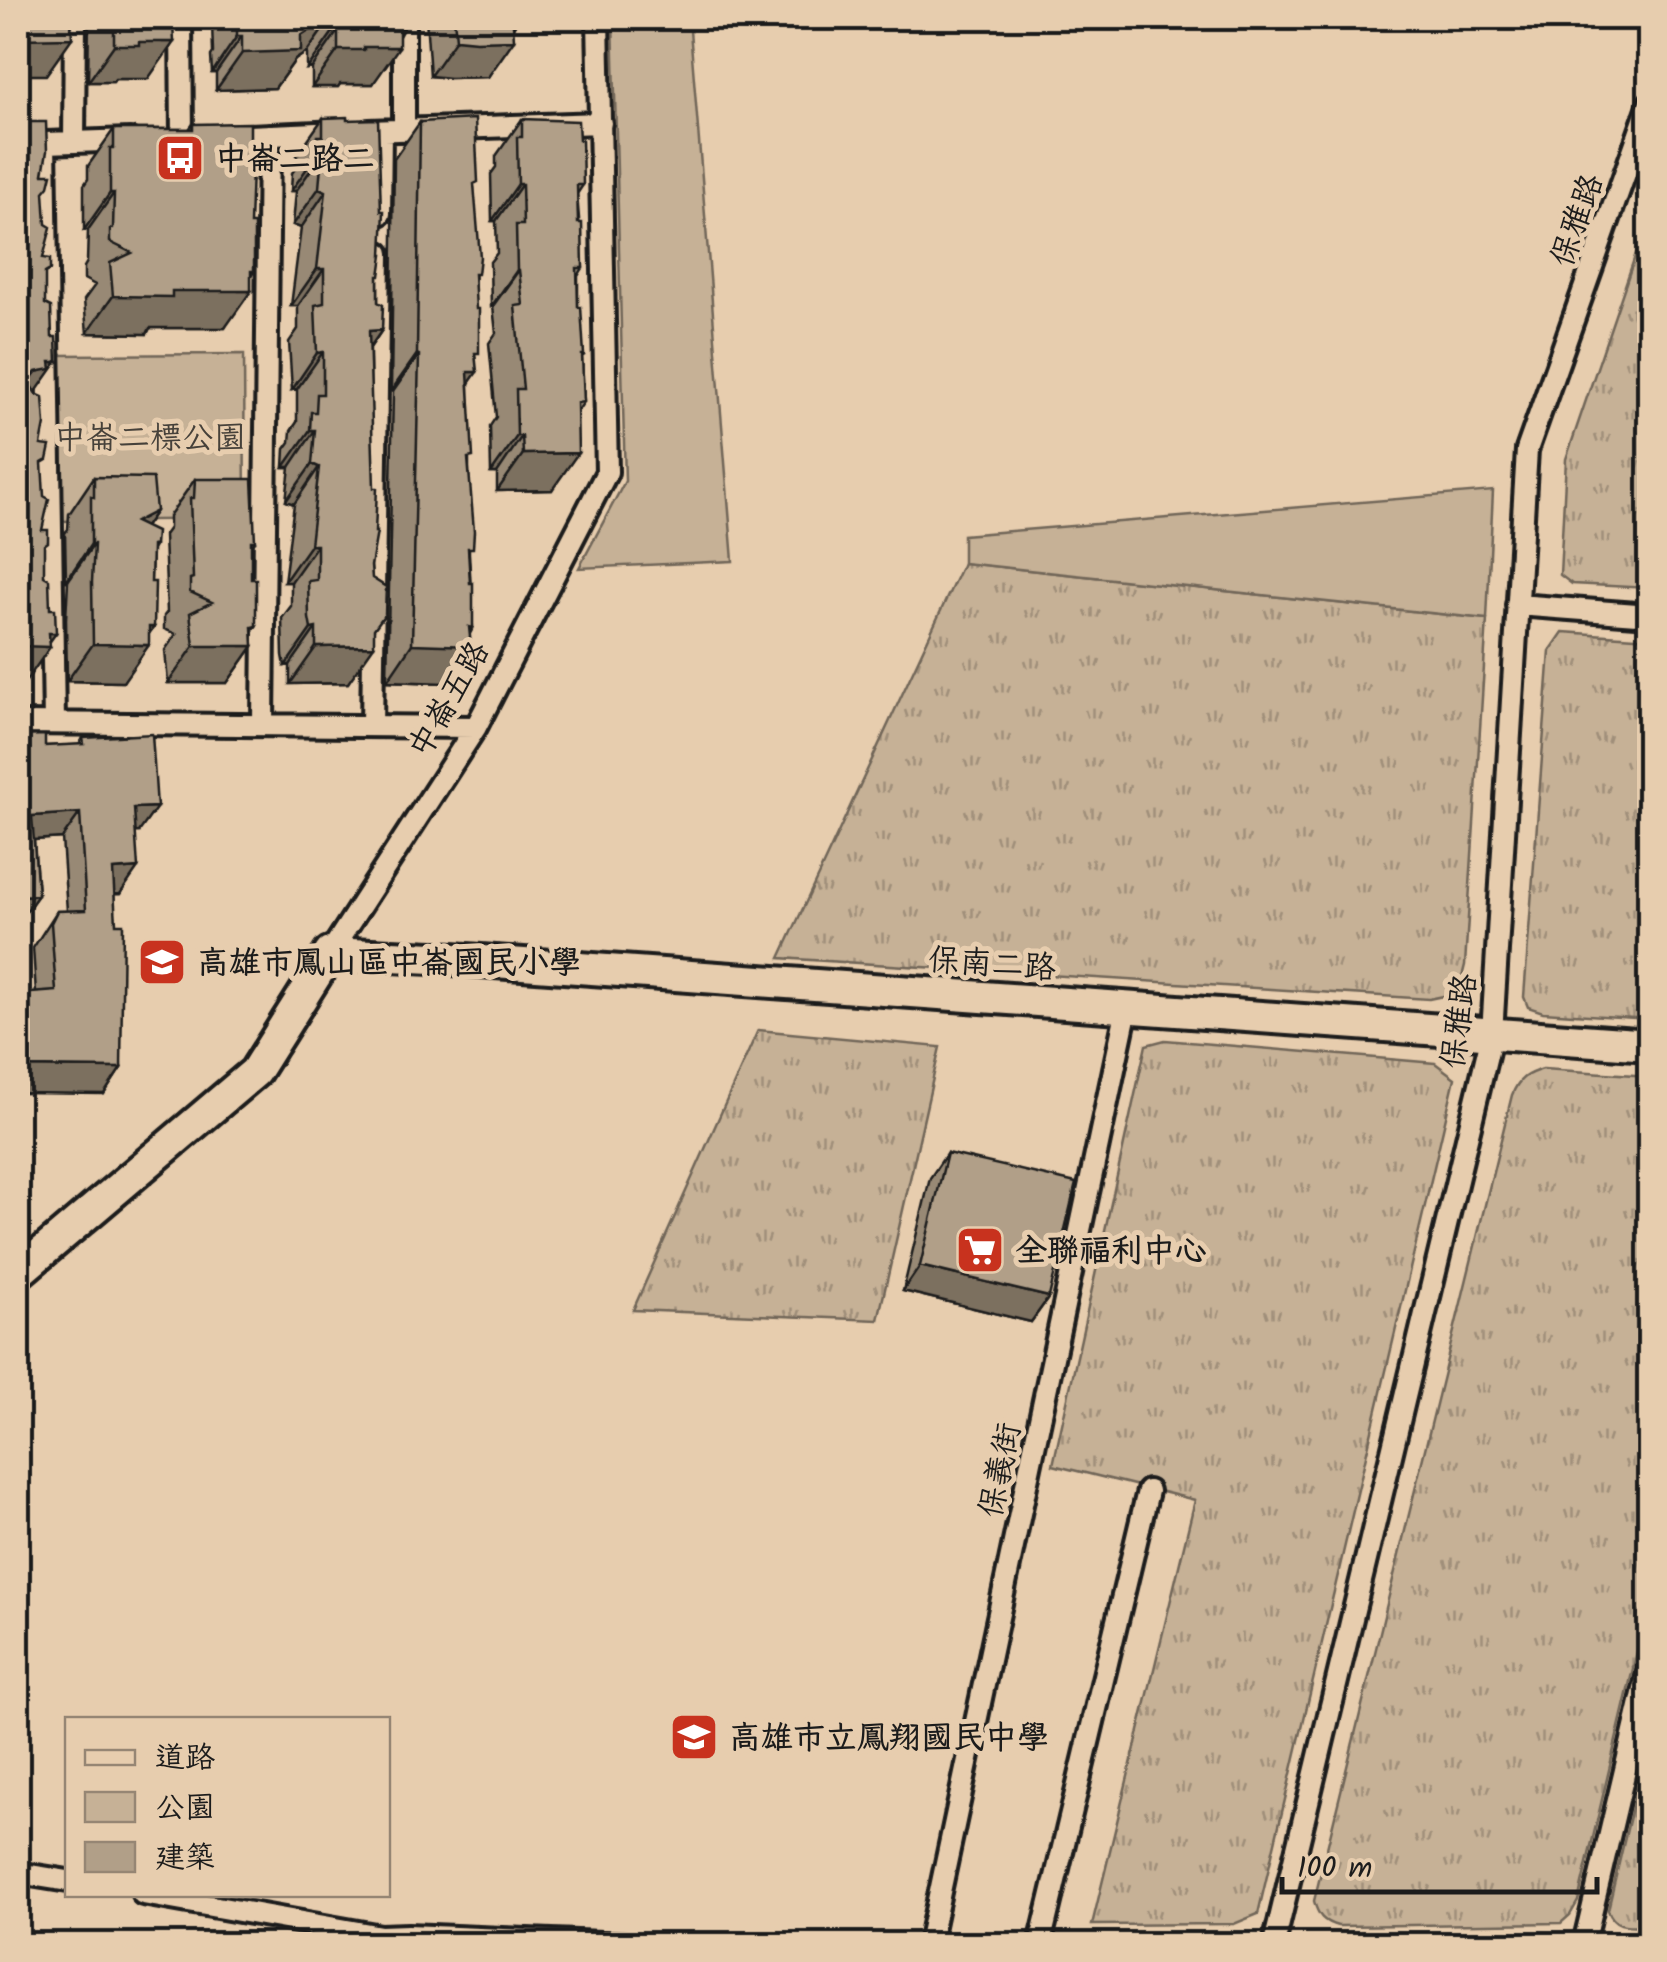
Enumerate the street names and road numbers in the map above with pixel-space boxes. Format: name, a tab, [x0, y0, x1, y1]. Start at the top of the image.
street label: 保雅路	[1538, 167, 1619, 275]
street label: 中崙五路	[396, 632, 504, 768]
street label: 保南二路	[926, 936, 1057, 995]
street label: 保雅路	[1429, 970, 1492, 1072]
street label: 保義街	[967, 1418, 1036, 1523]

